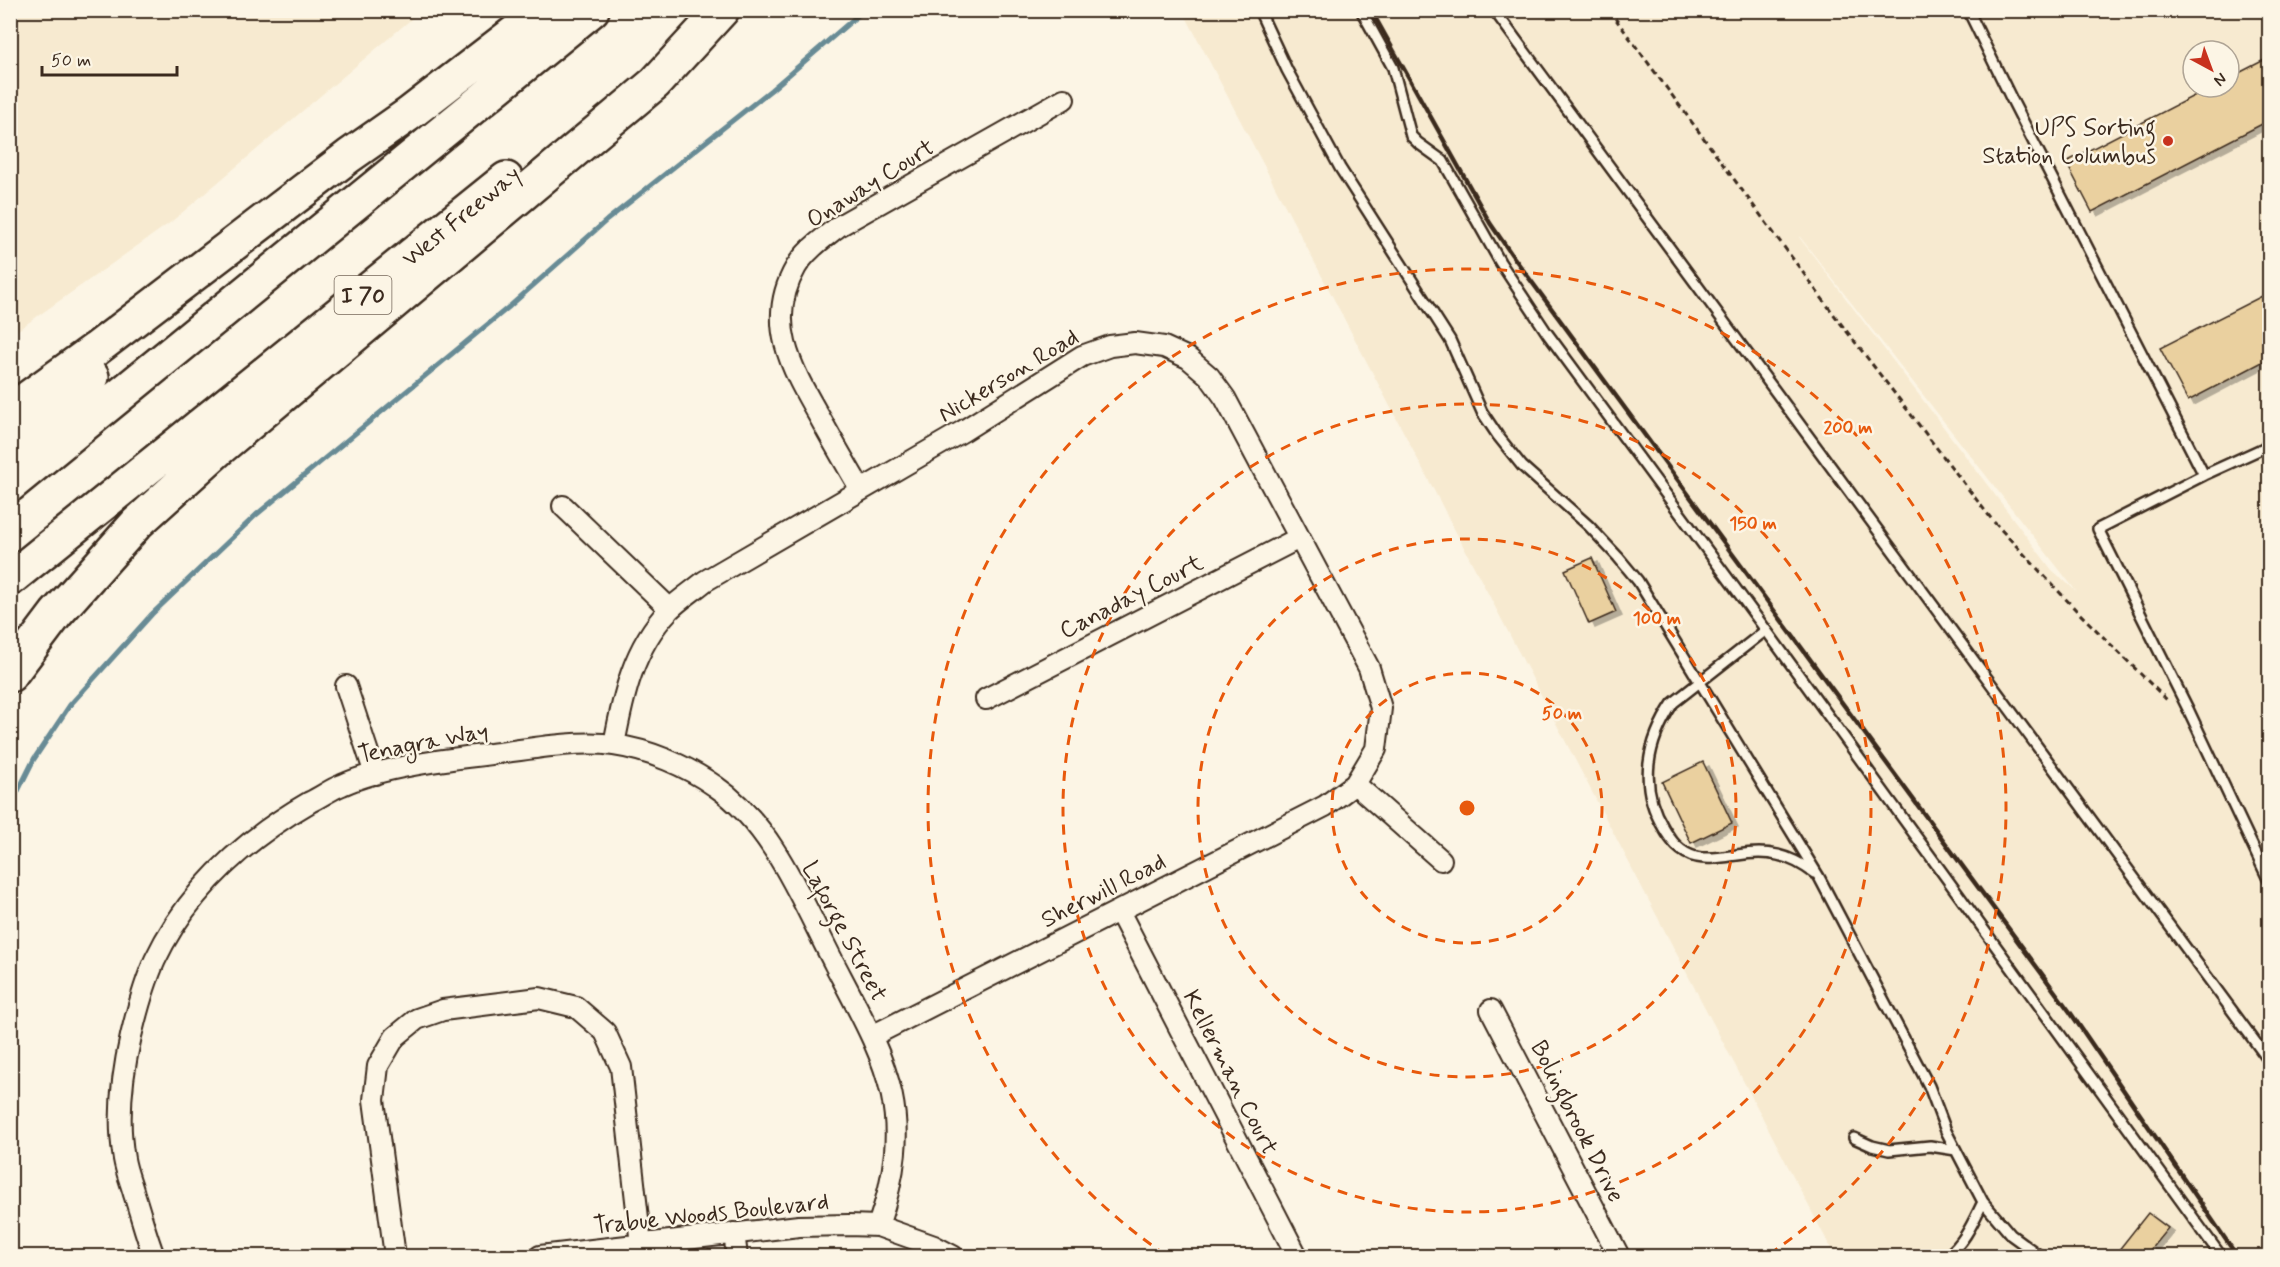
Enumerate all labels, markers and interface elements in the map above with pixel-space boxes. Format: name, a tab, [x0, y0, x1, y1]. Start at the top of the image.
scale bar	[42, 39, 177, 77]
north arrow	[2181, 39, 2241, 99]
text: 50 m	[51, 49, 91, 73]
text: N	[2209, 68, 2231, 91]
place label: UPS Sorting Station Columbus	[1982, 113, 2156, 172]
street label: Onaway Court	[801, 133, 941, 236]
marker: UPS Sorting Station Columbus	[2161, 134, 2175, 148]
street label: West Freeway	[396, 160, 528, 275]
road number: I 70	[334, 276, 392, 314]
street label: Nickerson Road	[933, 322, 1085, 430]
text: 200 m	[1823, 416, 1873, 440]
text: 150 m	[1729, 512, 1777, 536]
street label: Canaday Court	[1055, 548, 1209, 647]
text: 100 m	[1633, 607, 1681, 631]
text: 50 m	[1542, 702, 1582, 726]
street label: Tenagra Way	[356, 716, 491, 773]
centre of rings	[1457, 798, 1477, 818]
street label: Sherwill Road	[1036, 847, 1171, 936]
street label: Laforge Street	[791, 856, 894, 1009]
street label: Kellerman Court	[1175, 985, 1285, 1160]
street label: Bolingbrook Drive	[1520, 1035, 1631, 1209]
street label: Trabue Woods Boulevard	[592, 1187, 830, 1242]

